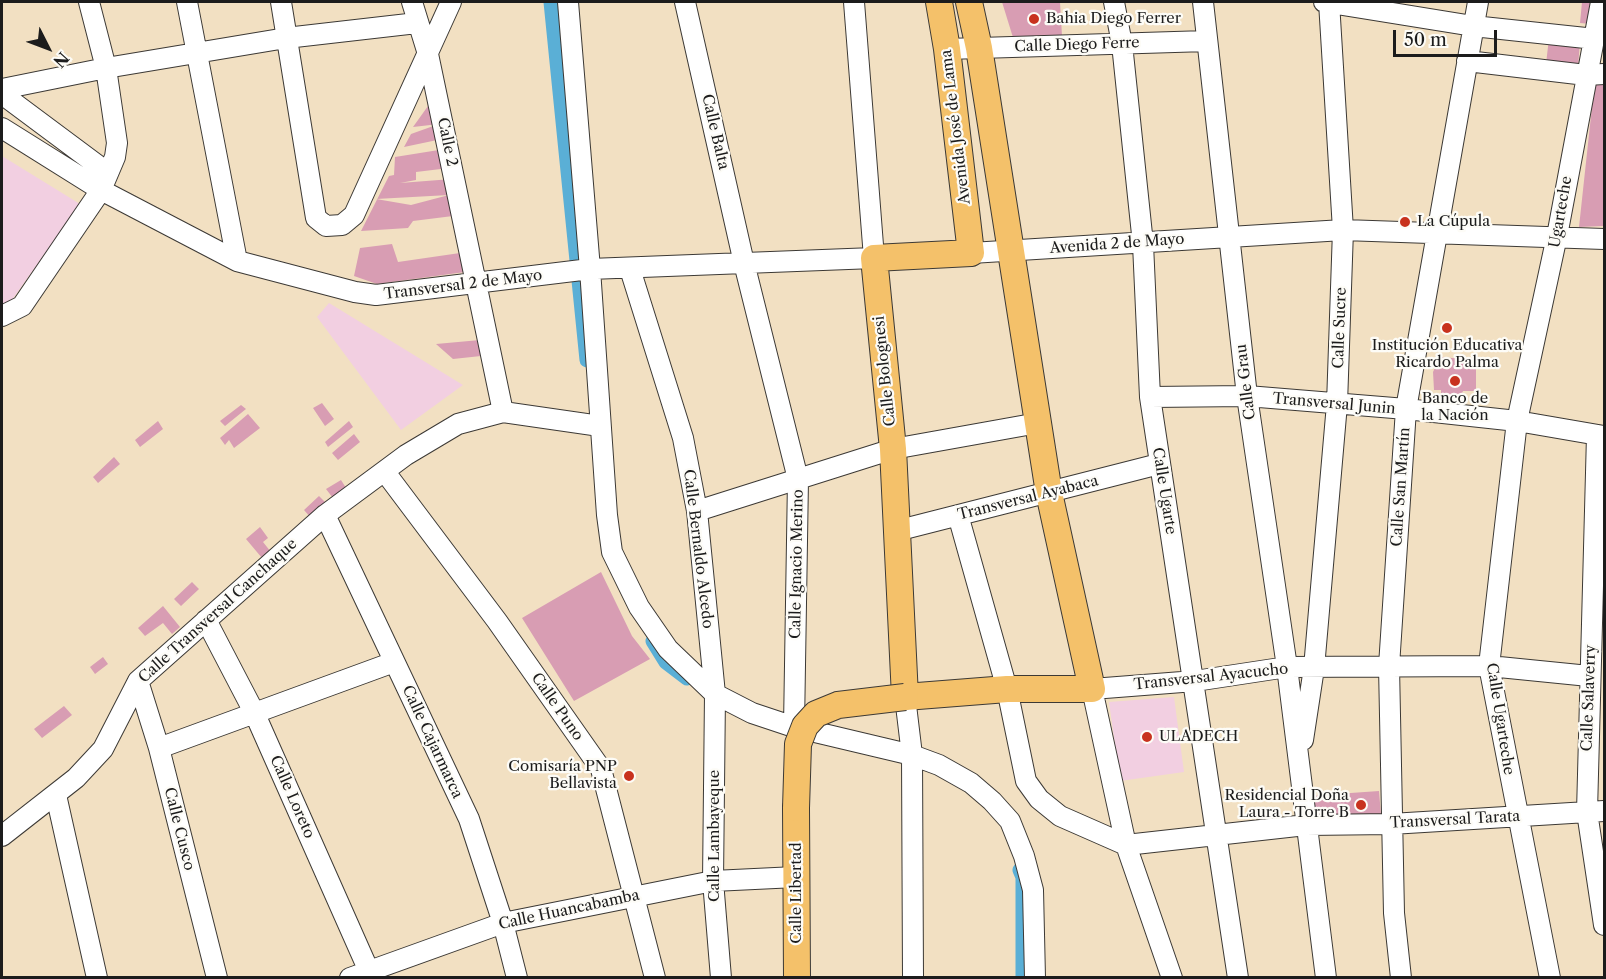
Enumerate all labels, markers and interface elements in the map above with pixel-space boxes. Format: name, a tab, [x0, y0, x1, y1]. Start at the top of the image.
place label: Bahia Diego Ferrer	[1046, 10, 1181, 28]
marker: Bahia Diego Ferrer	[1027, 12, 1041, 26]
north arrow	[18, 18, 78, 78]
scale bar	[1396, 18, 1500, 56]
text: 50 m	[1404, 29, 1447, 51]
street label: Calle Diego Ferre	[1014, 34, 1140, 56]
text: N	[49, 48, 73, 72]
street label: Avenida José de Lama	[938, 49, 974, 205]
street label: Calle Balta	[698, 93, 732, 171]
street label: Calle 2	[433, 116, 461, 168]
street label: Ugarteche	[1546, 175, 1576, 249]
place label: La Cúpula	[1417, 213, 1490, 231]
marker: La Cúpula	[1398, 215, 1412, 229]
street label: Avenida 2 de Mayo	[1049, 230, 1185, 258]
street label: Transversal 2 de Mayo	[383, 266, 543, 304]
street label: Calle Sucre	[1330, 287, 1350, 369]
street label: Calle Bolognesi	[870, 315, 900, 427]
marker: Institución Educativa Ricardo Palma	[1440, 321, 1454, 335]
place label: Institución Educativa Ricardo Palma	[1372, 337, 1522, 372]
street label: Calle Grau	[1232, 343, 1260, 421]
marker: Banco de la Nación	[1448, 374, 1462, 388]
street label: Transversal Junin	[1272, 390, 1396, 418]
place label: Banco de la Nación	[1421, 390, 1489, 425]
street label: Calle San Martín	[1388, 427, 1414, 547]
street label: Calle Ugarte	[1148, 446, 1180, 536]
street label: Calle Bernaldo Alcedo	[679, 468, 717, 630]
street label: Transversal Ayabaca	[956, 472, 1100, 524]
street label: Calle Ignacio Merino	[787, 489, 807, 639]
street label: Calle Transversal Canchaque	[135, 535, 301, 687]
street label: Calle Salaverry	[1578, 644, 1600, 752]
street label: Transversal Ayacucho	[1133, 660, 1289, 694]
street label: Calle Ugarteche	[1482, 662, 1518, 776]
street label: Calle Puno	[527, 670, 587, 744]
street label: Calle Cajarmarca	[398, 683, 466, 801]
place label: ULADECH	[1159, 728, 1238, 746]
marker: ULADECH	[1140, 730, 1154, 744]
street label: Calle Loreto	[266, 753, 318, 841]
place label: Comisaría PNP Bellavista	[508, 758, 617, 793]
marker: Comisaría PNP Bellavista	[622, 769, 636, 783]
street label: Calle Lambayeque	[706, 770, 724, 902]
street label: Calle Cusco	[160, 785, 198, 873]
place label: Residencial Doña Laura - Torre B	[1224, 787, 1349, 822]
marker: Residencial Doña Laura - Torre B	[1354, 798, 1368, 812]
street label: Transversal Tarata	[1389, 808, 1521, 832]
street label: Calle Libertad	[788, 842, 806, 944]
street label: Calle Huancabamba	[497, 886, 641, 934]

